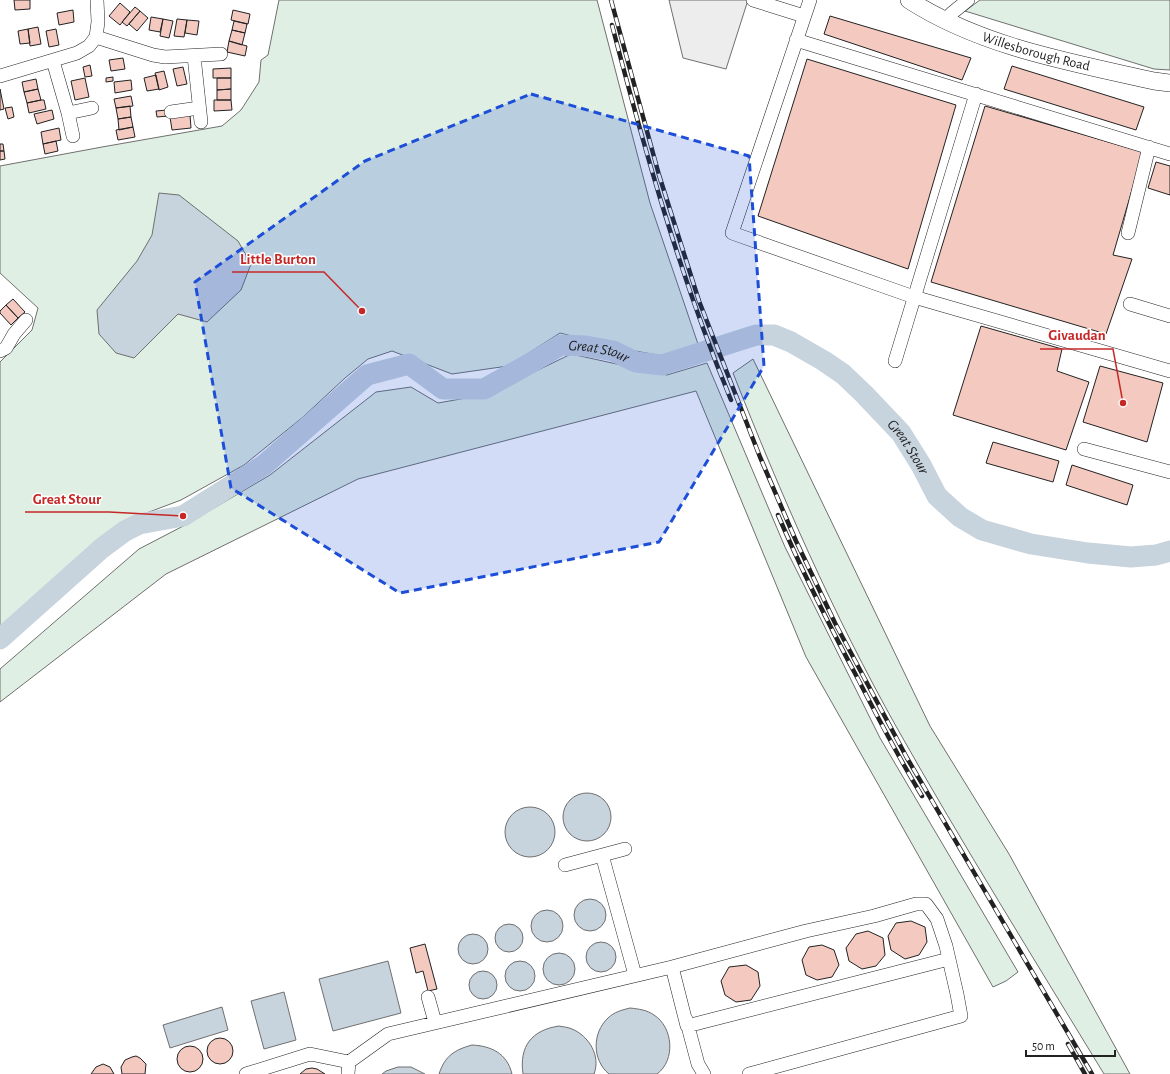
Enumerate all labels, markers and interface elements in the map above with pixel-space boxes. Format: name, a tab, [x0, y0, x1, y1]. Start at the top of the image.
street label: Willesborough Road	[980, 30, 1091, 74]
callout: Little Burton	[232, 245, 324, 272]
text: Little Burton	[240, 252, 316, 267]
callout: Givaudan	[1040, 322, 1113, 349]
text: Givaudan	[1048, 328, 1106, 343]
water label: Great Stour	[568, 338, 633, 366]
water label: Great Stour	[885, 416, 932, 477]
callout: Great Stour	[25, 485, 109, 512]
text: Great Stour	[33, 492, 102, 507]
scale bar	[1026, 1032, 1115, 1058]
text: 50 m	[1032, 1040, 1055, 1052]

